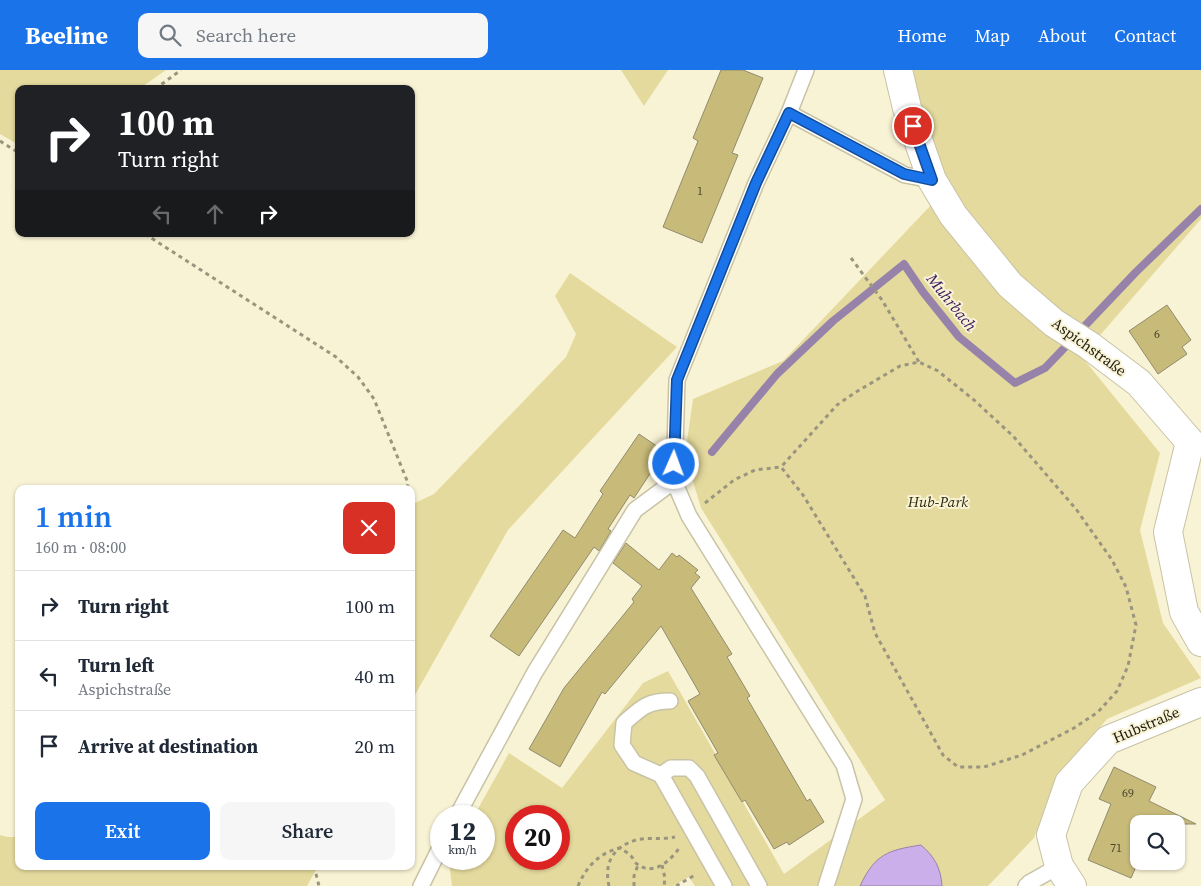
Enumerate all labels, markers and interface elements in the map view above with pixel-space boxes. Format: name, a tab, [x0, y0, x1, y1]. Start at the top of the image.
search box	[138, 13, 488, 58]
text: Beeline	[25, 19, 108, 52]
icon: search	[156, 21, 184, 49]
text: Search here	[196, 22, 296, 48]
text: Home	[898, 23, 947, 48]
text: Map	[975, 23, 1010, 48]
text: About	[1038, 23, 1086, 48]
text: Contact	[1114, 23, 1176, 48]
text: 100 m	[118, 99, 214, 147]
icon: right	[35, 105, 100, 170]
pin	[892, 105, 934, 147]
icon: arrive	[899, 112, 927, 140]
text: Turn right	[118, 144, 219, 174]
house number: 1	[697, 183, 703, 199]
icon: left	[148, 200, 176, 228]
icon: ahead	[201, 200, 229, 228]
icon: right	[254, 200, 282, 228]
water label: Muhrbach	[921, 268, 982, 336]
street label: Aspichstraße	[1048, 312, 1131, 381]
house number: 6	[1154, 326, 1160, 342]
position arrow	[647, 437, 699, 489]
park label: Hub-Park	[907, 491, 969, 512]
text: 1 min	[35, 496, 112, 537]
button: close	[343, 502, 395, 554]
text: 160 m · 08:00	[35, 536, 126, 558]
icon: right	[35, 592, 63, 620]
text: Turn right	[78, 593, 169, 619]
text: 100 m	[345, 593, 395, 619]
text: Turn left	[78, 652, 154, 678]
icon: left	[35, 662, 63, 690]
text: 40 m	[354, 663, 395, 689]
text: Aspichstraße	[78, 678, 171, 700]
street label: Hubstraße	[1109, 701, 1183, 748]
icon: arrive	[35, 732, 63, 760]
text: Arrive at destination	[78, 733, 258, 759]
text: 20 m	[354, 733, 395, 759]
house number: 69	[1122, 785, 1134, 801]
button: Exit	[35, 802, 210, 860]
button: Share	[220, 802, 395, 860]
speed limit sign: 20	[505, 805, 570, 870]
text: 12	[449, 814, 476, 848]
map controls	[1130, 815, 1185, 870]
button: search	[1130, 815, 1185, 870]
house number: 71	[1110, 840, 1122, 856]
text: km/h	[448, 842, 477, 858]

